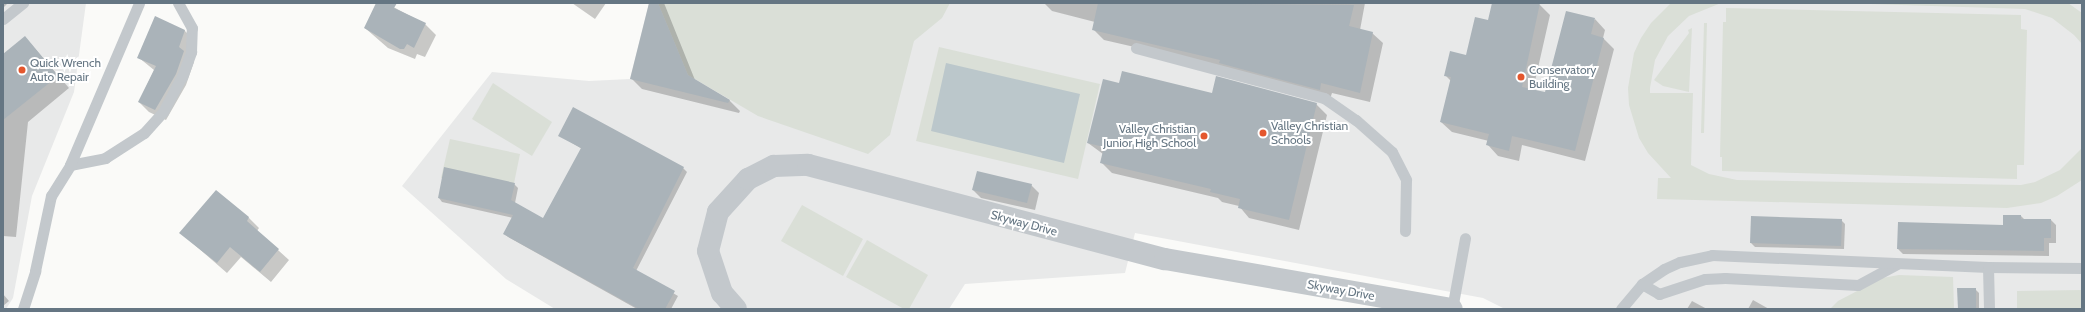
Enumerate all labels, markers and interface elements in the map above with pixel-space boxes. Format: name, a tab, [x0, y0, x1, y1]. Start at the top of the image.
place label: Quick Wrench Auto Repair	[30, 56, 101, 84]
place label: Conservatory Building	[1529, 63, 1596, 91]
marker: Quick Wrench Auto Repair	[17, 65, 27, 75]
marker: Conservatory Building	[1516, 72, 1526, 82]
place label: Valley Christian Schools	[1271, 119, 1348, 147]
place label: Valley Christian Junior High School	[1103, 122, 1196, 150]
marker: Valley Christian Schools	[1258, 128, 1268, 138]
marker: Valley Christian Junior High School	[1199, 131, 1209, 141]
street label: Skyway Drive	[989, 207, 1059, 239]
street label: Skyway Drive	[1306, 277, 1376, 303]

